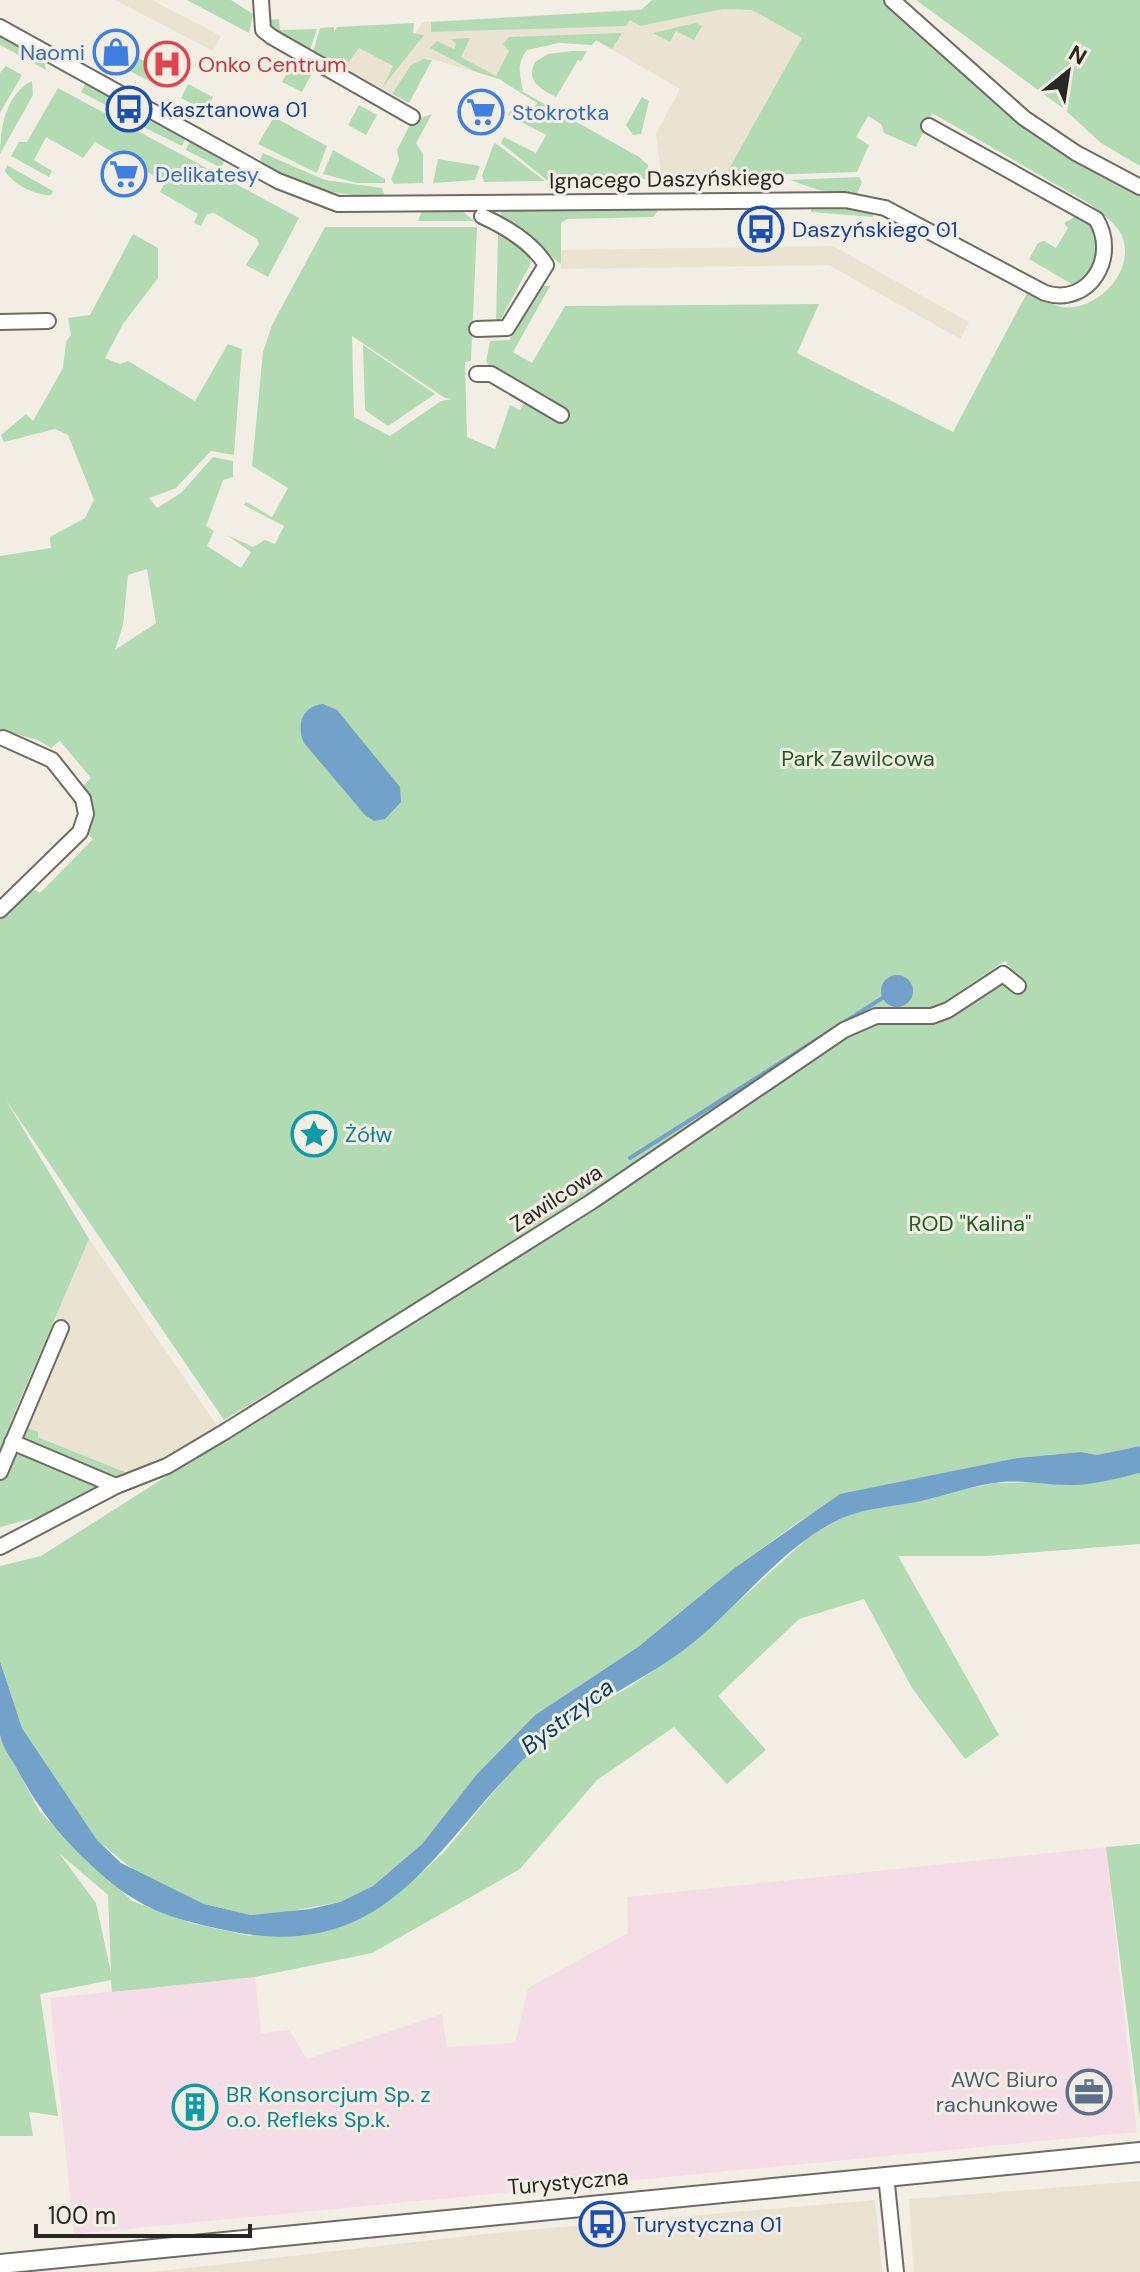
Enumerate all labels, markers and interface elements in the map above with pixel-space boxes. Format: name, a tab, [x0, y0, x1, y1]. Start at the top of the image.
shop icon: Naomi	[92, 28, 140, 76]
north arrow	[1028, 32, 1108, 112]
place label: Naomi	[20, 38, 85, 67]
text: N	[1064, 39, 1092, 72]
hospital icon: Onko Centrum	[143, 40, 191, 88]
place label: Onko Centrum	[198, 50, 347, 79]
bus stop icon: Kasztanowa 01	[105, 85, 153, 133]
supermarket icon: Stokrotka	[457, 88, 505, 136]
place label: Kasztanowa 01	[160, 95, 307, 124]
place label: Stokrotka	[512, 98, 609, 127]
supermarket icon: Delikatesy	[100, 150, 148, 198]
place label: Delikatesy	[155, 160, 259, 189]
street label: Ignacego Daszyńskiego	[549, 162, 785, 196]
bus stop icon: Daszyńskiego 01	[737, 205, 785, 253]
place label: Daszyńskiego 01	[792, 215, 958, 244]
park label: Park Zawilcowa	[781, 744, 935, 773]
place icon: Żółw	[290, 1110, 338, 1158]
place label: Żółw	[345, 1120, 392, 1149]
street label: Zawilcowa	[504, 1157, 608, 1239]
park label: ROD "Kalina"	[908, 1209, 1032, 1238]
water label: Bystrzyca	[514, 1671, 620, 1761]
place label: AWC Biuro rachunkowe	[936, 2065, 1058, 2119]
office icon: AWC Biuro rachunkowe	[1065, 2068, 1113, 2116]
place label: BR Konsorcjum Sp. z o.o. Refleks Sp.k.	[226, 2080, 431, 2134]
building icon: BR Konsorcjum Sp. z o.o. Refleks Sp.k.	[171, 2083, 219, 2131]
street label: Turystyczna	[506, 2162, 630, 2202]
scale bar	[36, 2188, 250, 2238]
text: 100 m	[48, 2200, 116, 2231]
bus stop icon: Turystyczna 01	[578, 2200, 626, 2248]
place label: Turystyczna 01	[633, 2210, 782, 2239]

